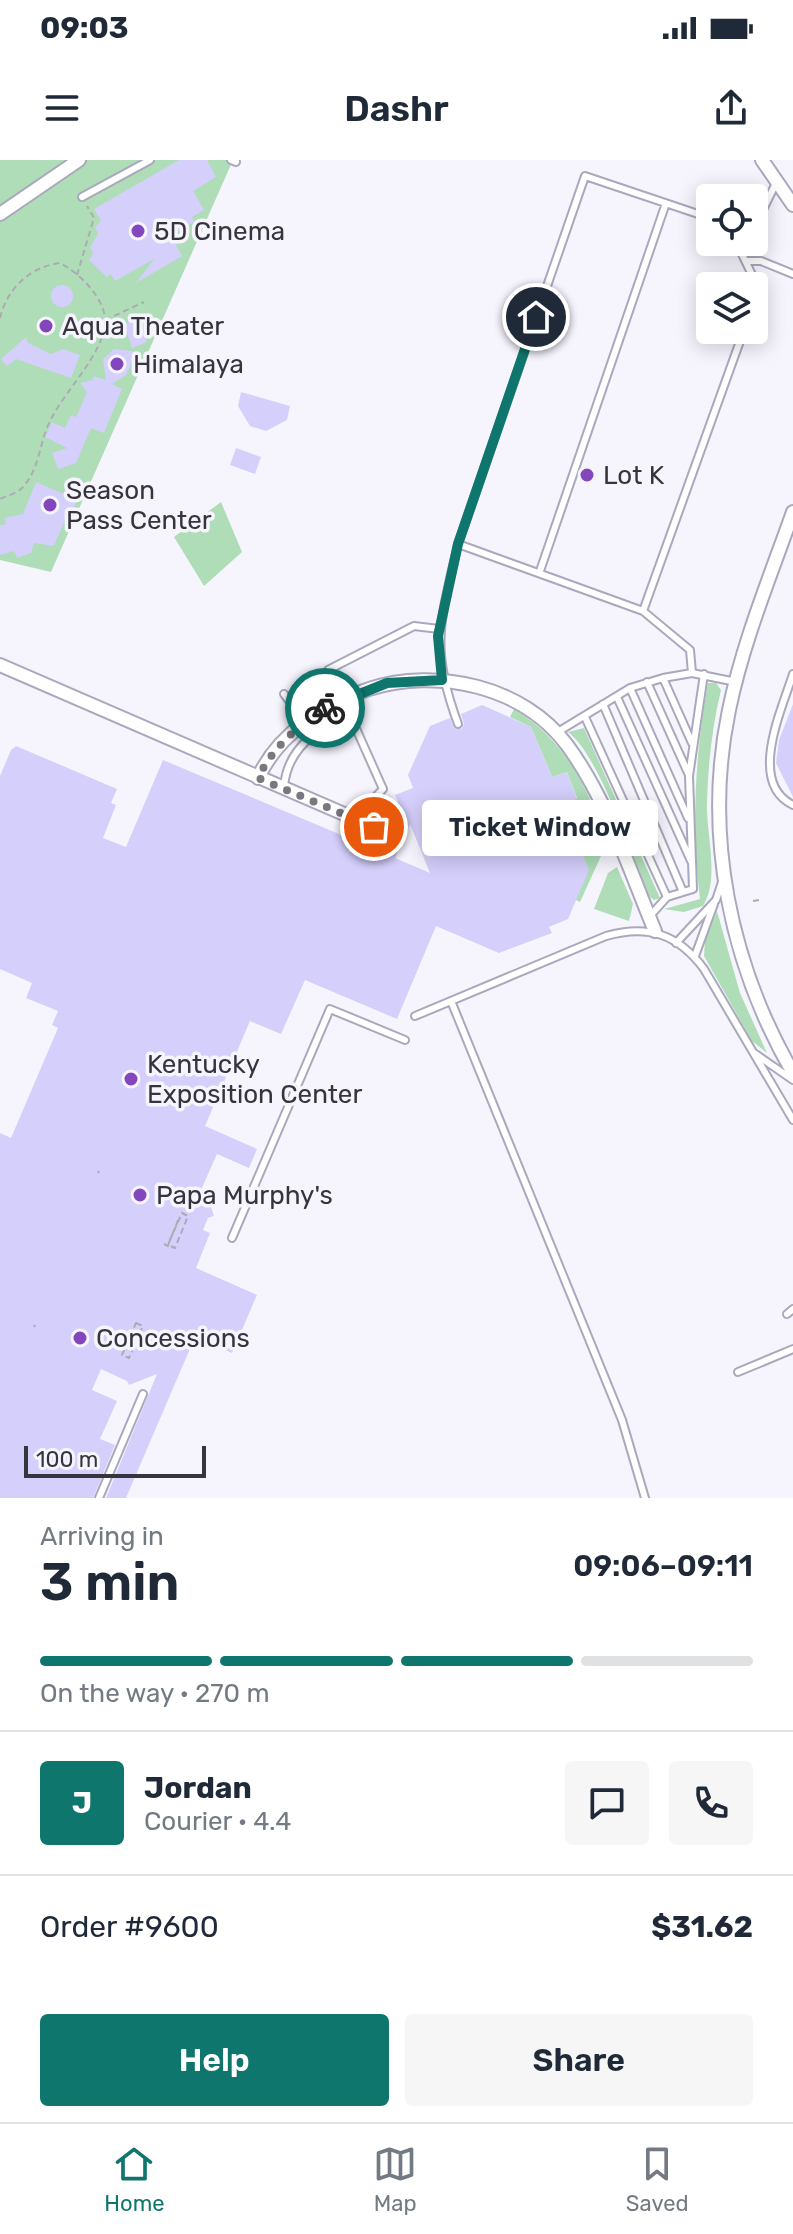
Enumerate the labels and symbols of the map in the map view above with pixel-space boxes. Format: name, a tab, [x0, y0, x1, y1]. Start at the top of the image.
place label: 5D Cinema	[154, 216, 285, 247]
marker: 5D Cinema	[129, 222, 147, 240]
pin	[502, 283, 570, 351]
place label: Aqua Theater	[62, 311, 224, 342]
marker: Aqua Theater	[37, 317, 55, 335]
place label: Himalaya	[133, 349, 244, 380]
marker: Himalaya	[108, 355, 126, 373]
place label: Lot K	[603, 460, 665, 491]
marker: Lot K	[578, 466, 596, 484]
place label: Season Pass Center	[66, 475, 212, 536]
marker: Season Pass Center	[41, 496, 59, 514]
courier	[285, 668, 365, 748]
pin	[340, 793, 408, 861]
callout: Ticket Window	[422, 799, 658, 855]
place label: Kentucky Exposition Center	[147, 1049, 362, 1110]
marker: Kentucky Exposition Center	[122, 1070, 140, 1088]
place label: Papa Murphy's	[156, 1180, 333, 1211]
marker: Papa Murphy's	[131, 1186, 149, 1204]
place label: Concessions	[96, 1323, 250, 1354]
marker: Concessions	[71, 1329, 89, 1347]
scale bar	[24, 1442, 206, 1478]

